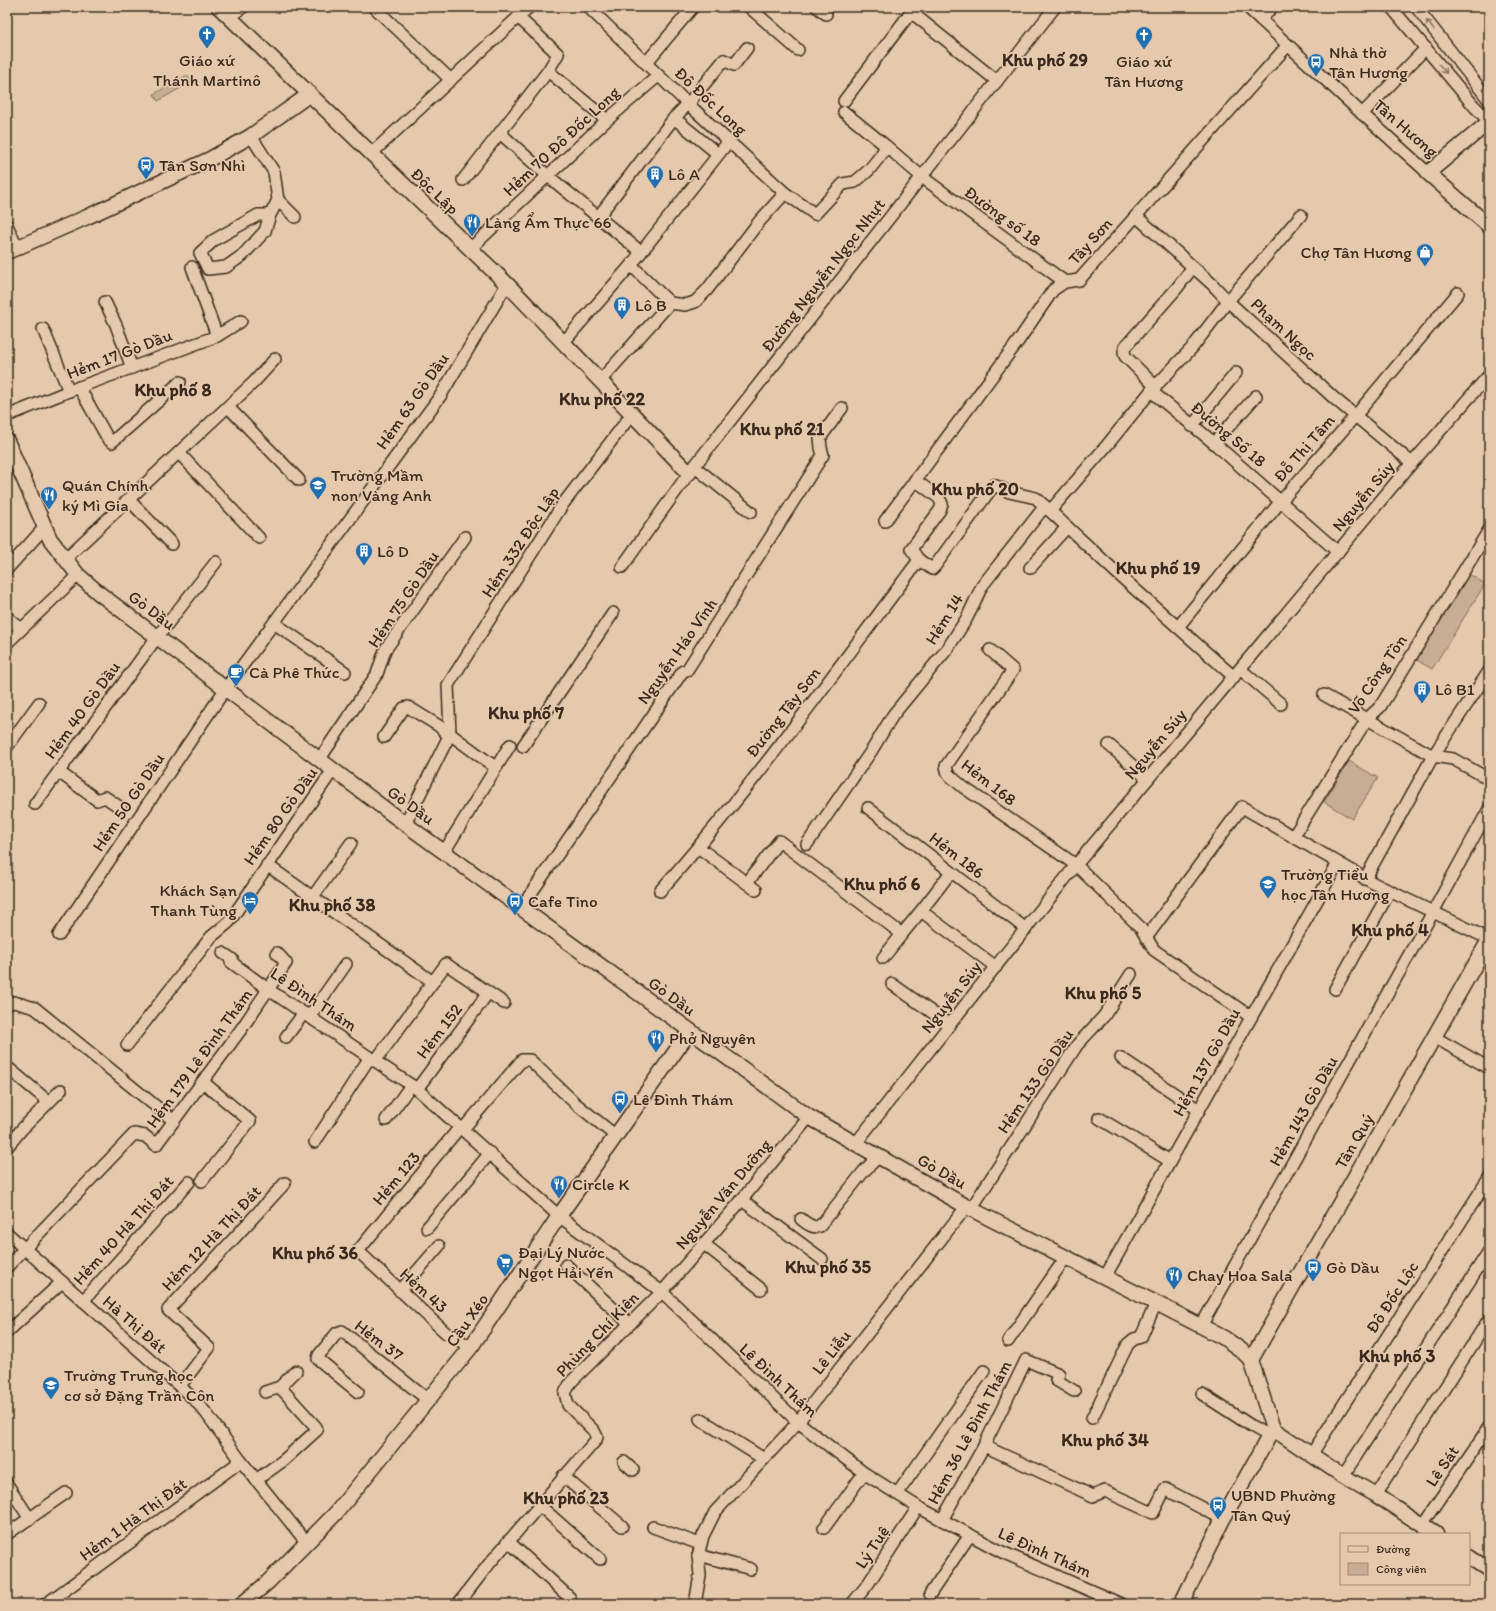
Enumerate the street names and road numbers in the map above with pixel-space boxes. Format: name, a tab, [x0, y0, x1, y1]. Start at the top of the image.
street label: Đô Đốc Long	[671, 63, 751, 140]
street label: Hẻm 70 Đô Đốc Long	[499, 82, 624, 200]
street label: Tân Hương	[1370, 95, 1443, 162]
street label: Độc Lập	[407, 163, 463, 219]
street label: Đường số 18	[961, 182, 1045, 250]
street label: Đường Nguyễn Ngọc Nhựt	[757, 194, 889, 356]
street label: Tây Sơn	[1064, 213, 1117, 269]
street label: Phạm Ngọc	[1247, 294, 1321, 365]
street label: Hẻm 17 Gò Dầu	[63, 324, 175, 383]
street label: Hẻm 63 Gò Dầu	[371, 348, 453, 453]
street label: Đường Số 18	[1187, 397, 1271, 471]
street label: Đỗ Thị Tâm	[1269, 410, 1339, 486]
street label: Nguyễn Súy	[1328, 457, 1398, 535]
street label: Hẻm 332 Độc Lập	[477, 483, 563, 601]
street label: Hẻm 75 Gò Dầu	[363, 546, 443, 651]
street label: Gò Dầu	[125, 586, 180, 634]
street label: Hẻm 14	[921, 590, 967, 648]
street label: Nguyễn Háo Vĩnh	[633, 594, 721, 708]
street label: Võ Công Tồn	[1343, 630, 1411, 717]
street label: Hẻm 40 Gò Dầu	[40, 657, 124, 763]
street label: Đường Tây Sơn	[742, 663, 825, 761]
street label: Nguyễn Súy	[1120, 705, 1190, 783]
street label: Hẻm 50 Gò Dầu	[88, 748, 169, 855]
street label: Hẻm 168	[958, 754, 1020, 810]
street label: Hẻm 80 Gò Dầu	[239, 763, 321, 869]
street label: Gò Dầu	[384, 781, 439, 829]
street label: Hẻm 186	[926, 827, 988, 883]
street label: Nguyễn Súy	[917, 957, 985, 1037]
street label: Lê Đình Thám	[267, 963, 361, 1035]
street label: Gò Dầu	[645, 972, 700, 1020]
street label: Hẻm 179 Lê Đình Thám	[142, 984, 256, 1132]
street label: Hẻm 152	[412, 999, 466, 1062]
street label: Hẻm 137 Gò Dầu	[1168, 1004, 1244, 1120]
street label: Hẻm 133 Gò Dầu	[993, 1025, 1078, 1137]
street label: Hẻm 143 Gò Dầu	[1265, 1052, 1342, 1169]
street label: Tân Quý	[1330, 1110, 1378, 1172]
street label: Nguyễn Văn Dưỡng	[671, 1134, 775, 1253]
street label: Hẻm 123	[368, 1147, 424, 1209]
street label: Gò Dầu	[914, 1149, 971, 1193]
street label: Hẻm 40 Hà Thị Đát	[69, 1171, 178, 1289]
street label: Hẻm 12 Hà Thị Đát	[157, 1181, 265, 1295]
street label: Đô Đốc Lộc	[1361, 1257, 1423, 1337]
street label: Hẻm 43	[396, 1263, 452, 1317]
street label: Phùng Chí Kiên	[551, 1287, 643, 1381]
street label: Cầu Xéo	[441, 1290, 493, 1350]
street label: Hà Thị Đát	[99, 1291, 172, 1358]
street label: Hẻm 37	[351, 1315, 408, 1365]
street label: Lê Liễu	[807, 1325, 855, 1378]
street label: Lê Đình Thám	[736, 1338, 822, 1422]
street label: Hẻm 36 Lê Đình Thám	[923, 1357, 1015, 1507]
street label: Lê Sát	[1421, 1442, 1463, 1490]
street label: Hẻm 1 Hà Thị Đát	[75, 1473, 191, 1565]
street label: Lý Tuệ	[851, 1522, 893, 1572]
street label: Lê Đình Thám	[995, 1522, 1095, 1582]

